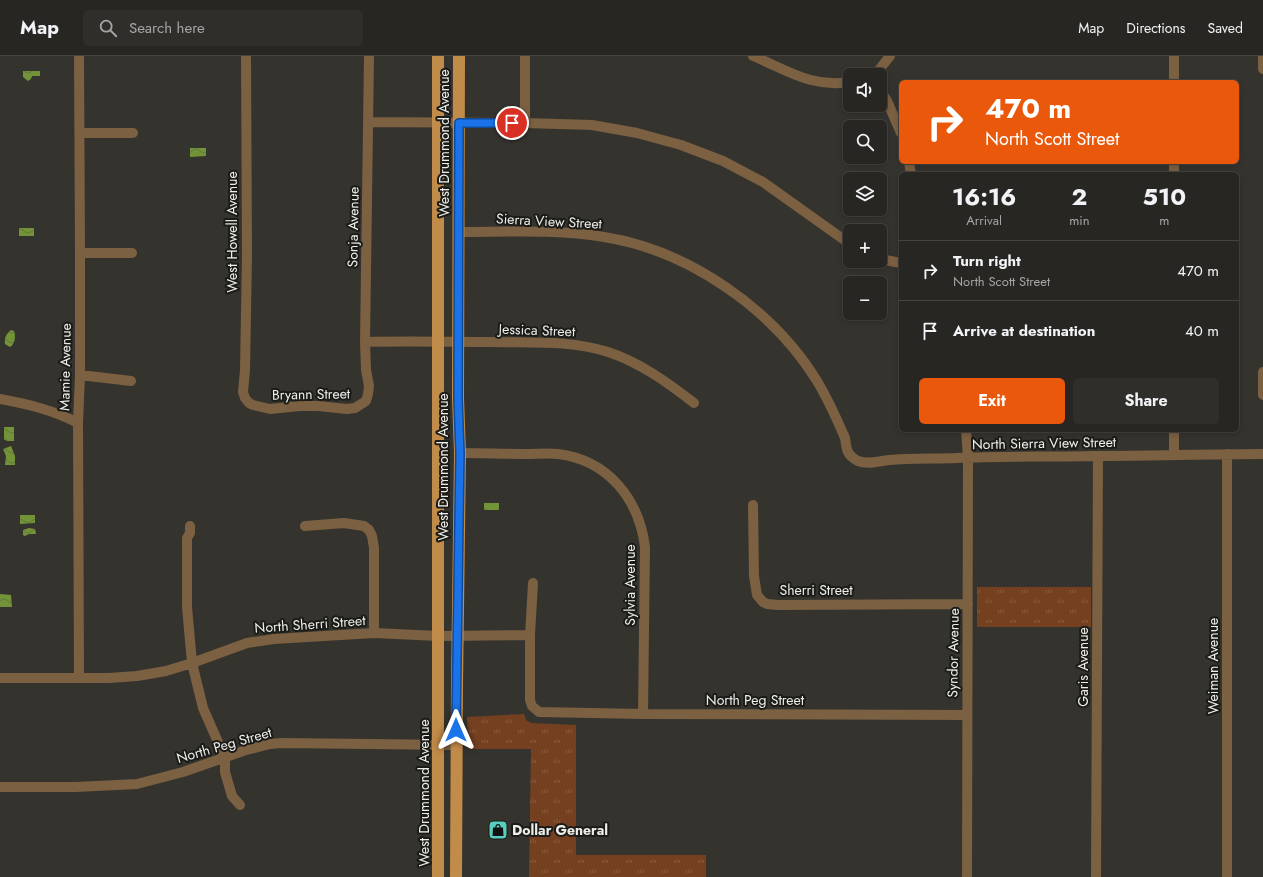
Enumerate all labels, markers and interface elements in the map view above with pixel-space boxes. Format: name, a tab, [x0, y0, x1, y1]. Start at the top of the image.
search box	[83, 10, 363, 46]
text: Map	[20, 14, 59, 41]
icon: search	[97, 17, 119, 39]
text: Search here	[129, 17, 205, 39]
text: Map	[1078, 18, 1104, 38]
text: Directions	[1126, 18, 1186, 38]
text: Saved	[1208, 18, 1243, 38]
map controls	[843, 68, 887, 320]
button: sound	[843, 68, 887, 112]
street label: West Drummond Avenue	[434, 69, 454, 217]
text: 470 m	[985, 88, 1071, 129]
icon: right	[919, 96, 971, 148]
pin	[495, 106, 529, 140]
icon: arrive	[501, 112, 523, 134]
button: search	[843, 120, 887, 164]
text: North Scott Street	[985, 126, 1119, 152]
street label: West Howell Avenue	[222, 171, 242, 293]
button: layers	[843, 172, 887, 216]
text: 16:16	[952, 179, 1016, 214]
text: 2	[1071, 179, 1087, 214]
text: 510	[1142, 179, 1186, 214]
street label: Sonja Avenue	[342, 186, 364, 268]
street label: Sierra View Street	[496, 208, 603, 234]
text: Arrival	[966, 211, 1002, 230]
text: min	[1069, 211, 1090, 230]
text: m	[1159, 211, 1169, 230]
button: +	[843, 224, 887, 268]
text: Turn right	[953, 250, 1021, 272]
icon: right	[919, 260, 941, 282]
text: 470 m	[1177, 260, 1219, 282]
text: North Scott Street	[953, 272, 1050, 291]
button: −	[843, 276, 887, 320]
street label: Jessica Street	[496, 319, 576, 341]
icon: arrive	[919, 320, 941, 342]
text: Arrive at destination	[953, 320, 1095, 342]
text: 40 m	[1185, 320, 1219, 342]
street label: Mamie Avenue	[54, 323, 76, 411]
button: Exit	[919, 378, 1065, 424]
button: Share	[1073, 378, 1219, 424]
street label: Bryann Street	[272, 383, 351, 405]
street label: West Drummond Avenue	[433, 393, 453, 541]
street label: North Sierra View Street	[972, 432, 1117, 454]
street label: Sylvia Avenue	[620, 544, 640, 626]
street label: Sherri Street	[779, 580, 853, 600]
street label: Syndor Avenue	[942, 608, 964, 698]
street label: North Sherri Street	[254, 610, 367, 638]
street label: Weiman Avenue	[1203, 618, 1223, 714]
street label: Garis Avenue	[1073, 627, 1093, 707]
street label: North Peg Street	[706, 690, 805, 710]
position arrow	[435, 709, 477, 751]
street label: West Drummond Avenue	[414, 719, 434, 867]
street label: North Peg Street	[174, 722, 275, 768]
shop icon: Dollar General	[487, 819, 509, 841]
place label: Dollar General	[512, 820, 608, 840]

